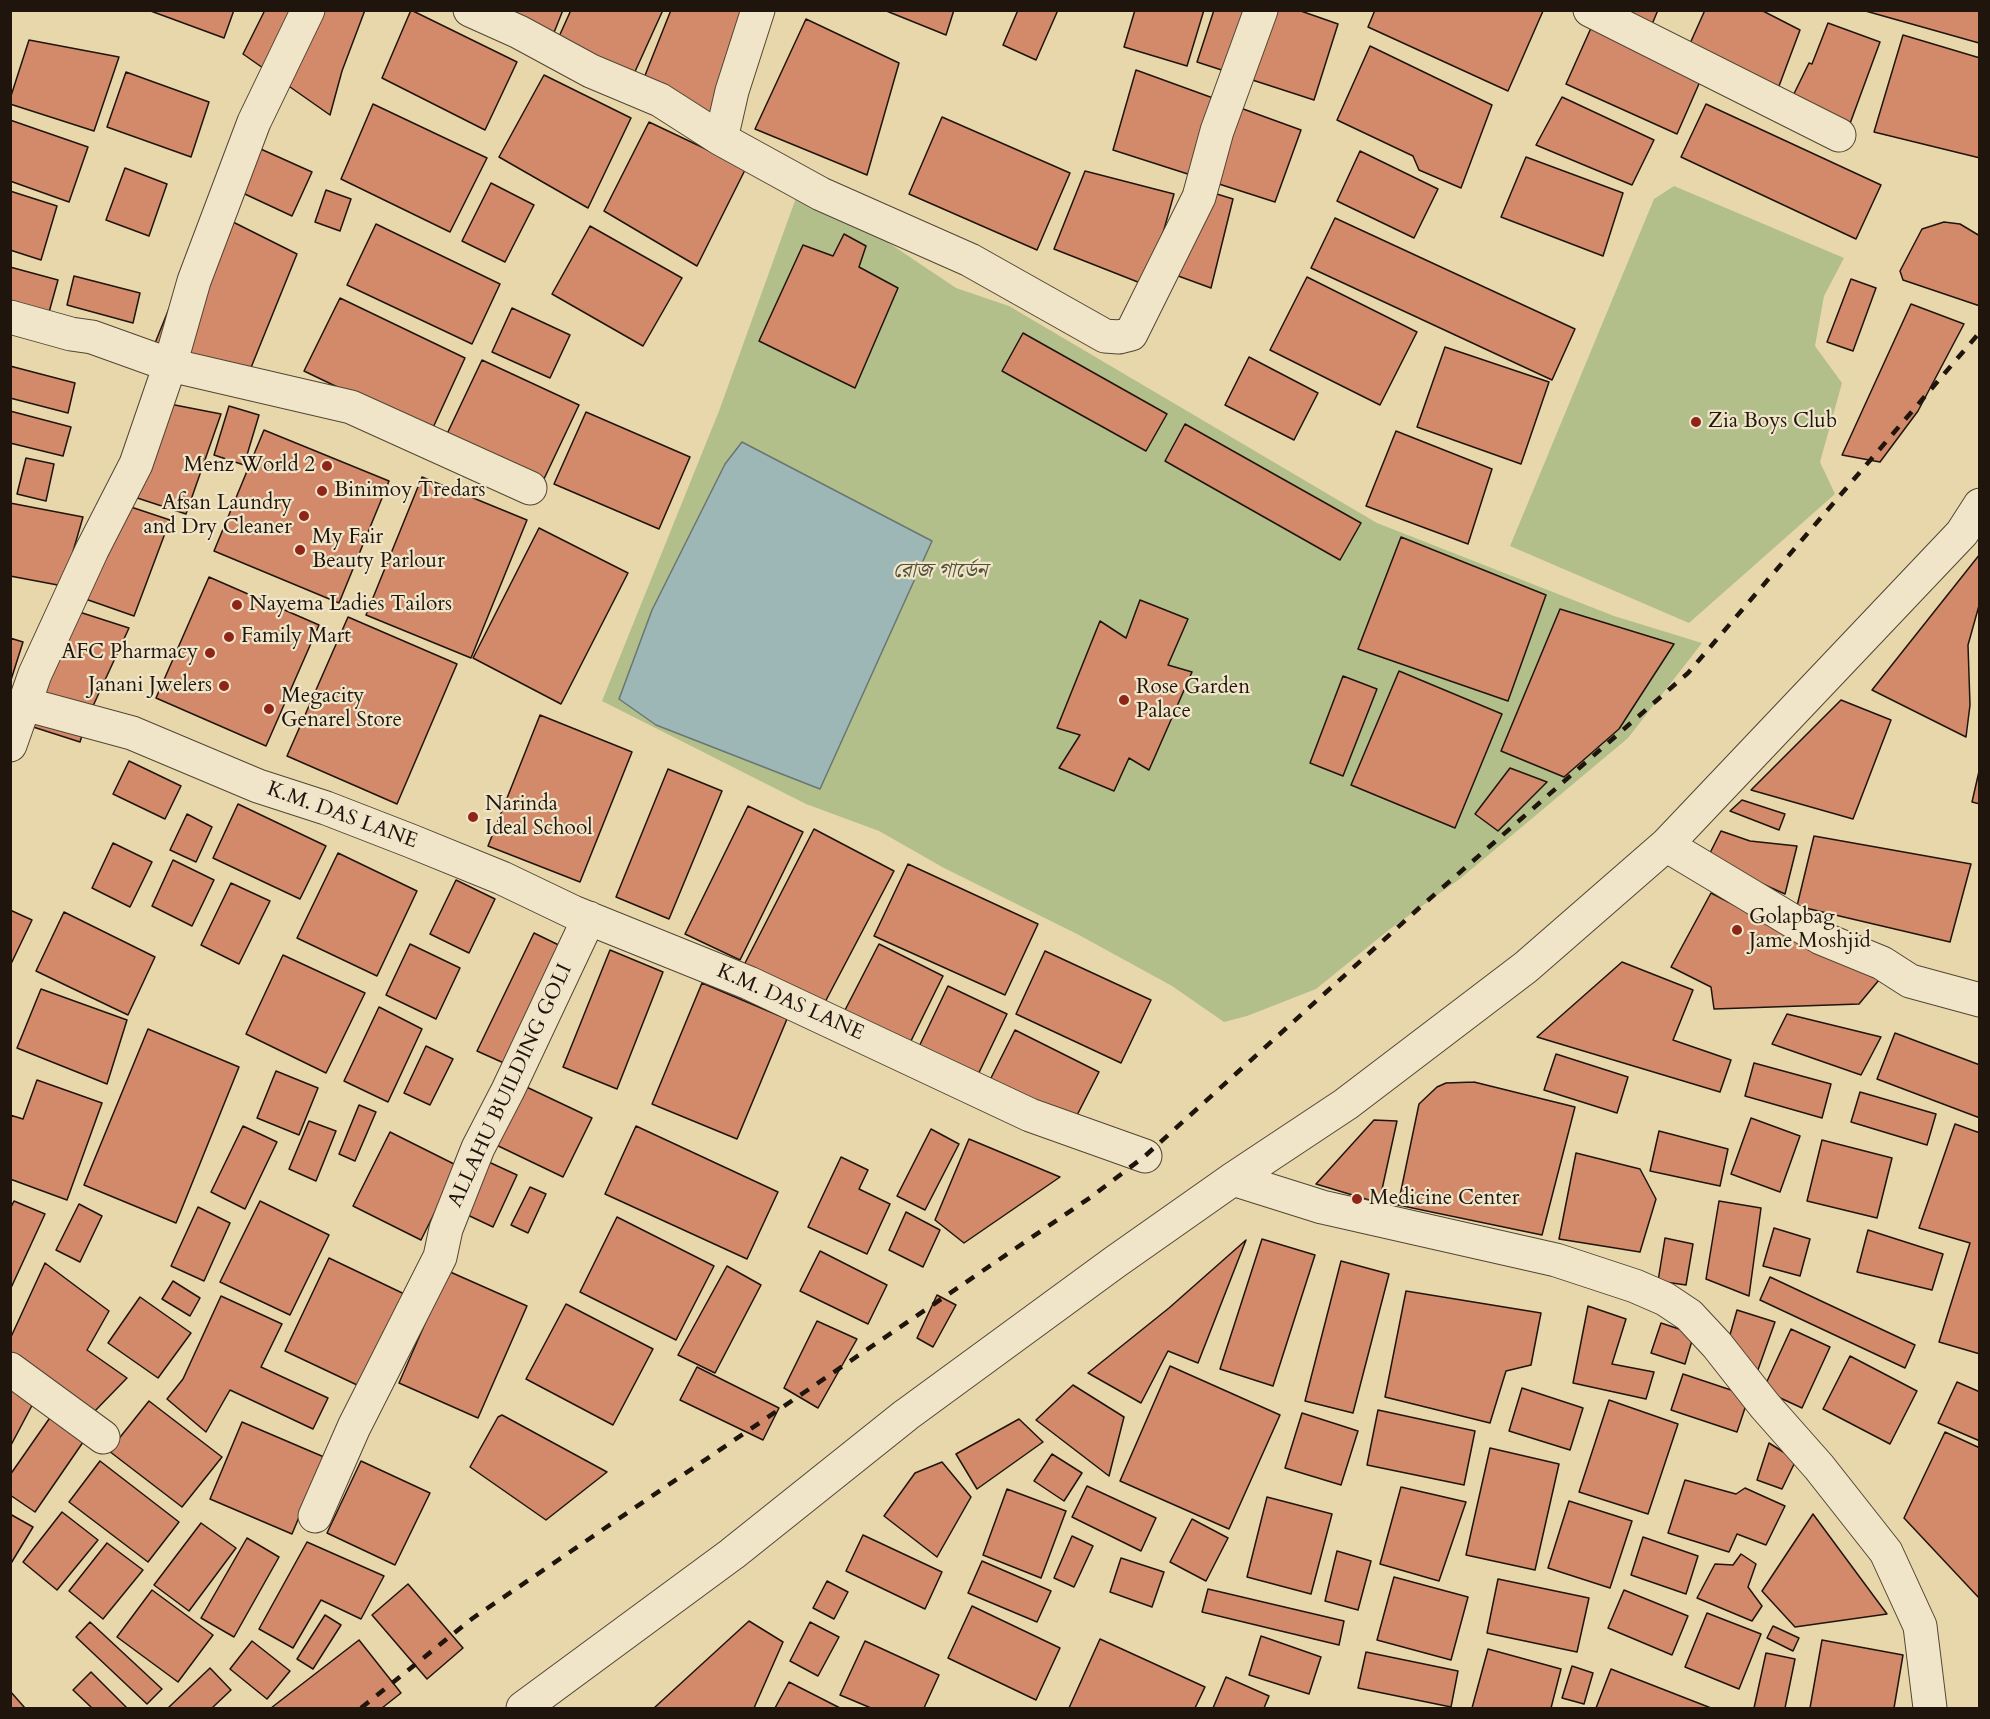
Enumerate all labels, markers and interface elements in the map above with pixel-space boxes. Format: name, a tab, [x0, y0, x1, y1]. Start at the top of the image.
place label: Zia Boys Club	[1708, 409, 1837, 435]
marker: Zia Boys Club	[1689, 415, 1703, 429]
place label: Menz World 2	[184, 453, 315, 479]
marker: Menz World 2	[320, 459, 334, 473]
place label: Binimoy Tredars	[334, 478, 485, 504]
marker: Binimoy Tredars	[315, 484, 329, 498]
place label: Afsan Laundry and Dry Cleaner	[144, 491, 292, 541]
marker: Afsan Laundry and Dry Cleaner	[297, 509, 311, 523]
place label: My Fair Beauty Parlour	[312, 525, 445, 575]
marker: My Fair Beauty Parlour	[293, 543, 307, 557]
park label: রোজ গার্ডেন	[893, 559, 987, 585]
place label: Nayema Ladies Tailors	[249, 592, 452, 618]
marker: Nayema Ladies Tailors	[230, 598, 244, 612]
place label: Family Mart	[241, 624, 351, 650]
marker: Family Mart	[222, 630, 236, 644]
place label: AFC Pharmacy	[61, 640, 198, 666]
marker: AFC Pharmacy	[203, 646, 217, 660]
place label: Janani Jwelers	[88, 673, 212, 699]
place label: Rose Garden Palace	[1136, 675, 1250, 725]
marker: Janani Jwelers	[217, 679, 231, 693]
place label: Megacity Genarel Store	[281, 684, 402, 734]
marker: Rose Garden Palace	[1117, 693, 1131, 707]
marker: Megacity Genarel Store	[262, 702, 276, 716]
street label: K.M. DAS LANE	[263, 777, 421, 855]
place label: Narinda Ideal School	[485, 792, 593, 842]
marker: Narinda Ideal School	[466, 810, 480, 824]
place label: Golapbag Jame Moshjid	[1749, 905, 1871, 955]
marker: Golapbag Jame Moshjid	[1730, 923, 1744, 937]
street label: K.M. DAS LANE	[713, 959, 867, 1047]
street label: ALLAHU BUILDING GOLI	[443, 960, 579, 1212]
place label: Medicine Center	[1369, 1186, 1519, 1212]
marker: Medicine Center	[1350, 1192, 1364, 1206]

